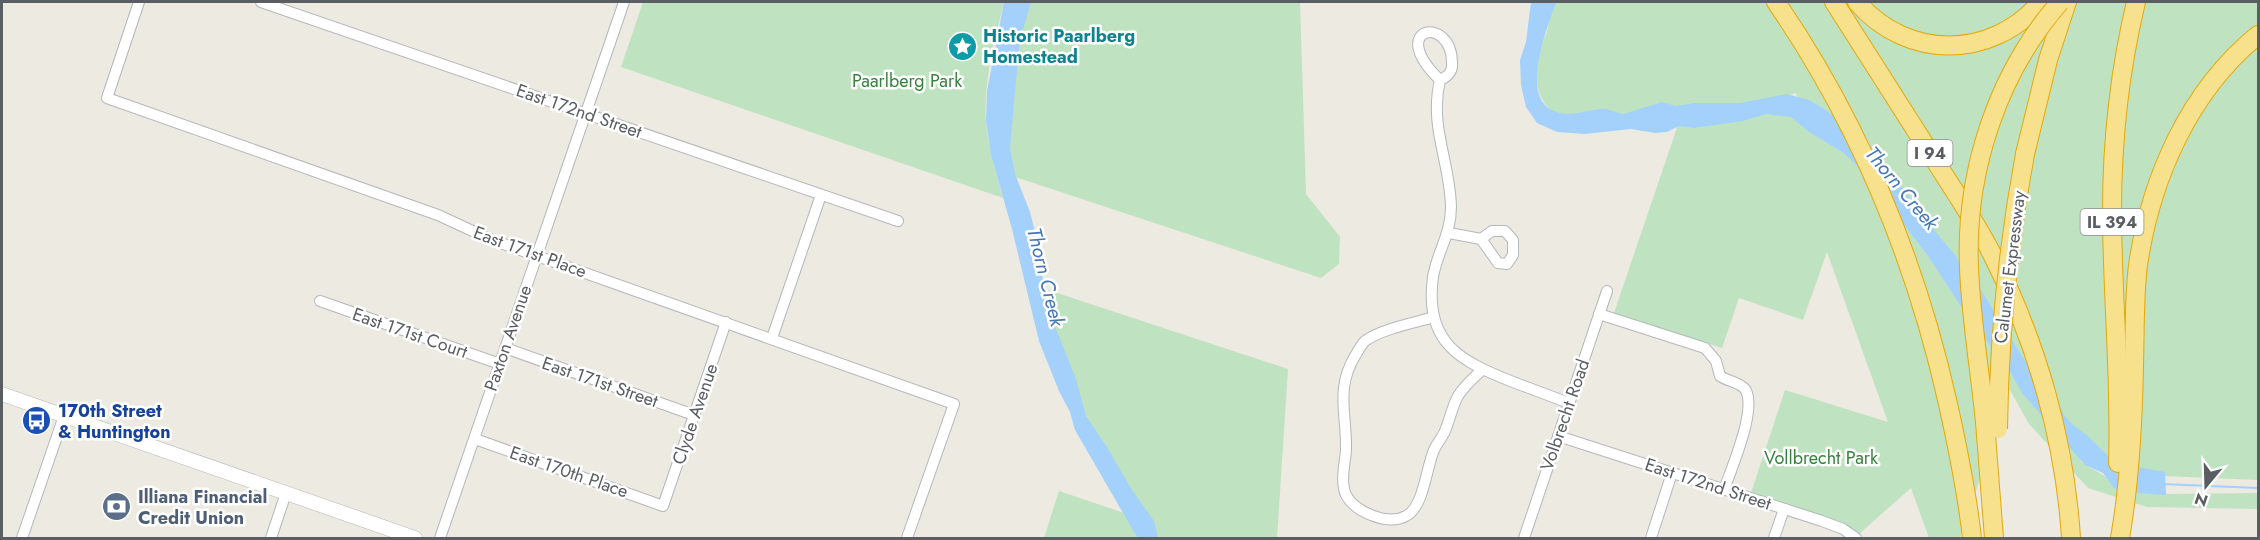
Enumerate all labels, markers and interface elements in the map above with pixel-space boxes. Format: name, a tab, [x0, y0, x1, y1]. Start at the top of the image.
place label: Historic Paarlberg Homestead	[983, 23, 1135, 70]
place icon: Historic Paarlberg Homestead	[946, 30, 978, 62]
park label: Paarlberg Park	[852, 68, 962, 94]
street label: East 172nd Street	[513, 77, 646, 145]
water label: Thorn Creek	[1858, 140, 1946, 237]
road number: I 94	[1908, 140, 1952, 166]
street label: Calumet Expressway	[1988, 189, 2032, 345]
road number: IL 394	[2080, 209, 2144, 235]
street label: East 171st Place	[470, 219, 590, 285]
water label: Thorn Creek	[1019, 225, 1072, 331]
street label: Paxton Avenue	[478, 281, 538, 395]
street label: East 171st Court	[349, 301, 472, 365]
street label: East 171st Street	[539, 350, 662, 414]
street label: Volbrecht Road	[1534, 356, 1596, 474]
street label: Clyde Avenue	[666, 360, 724, 468]
place label: 170th Street & Huntington	[58, 398, 171, 445]
bus stop icon: 170th Street & Huntington	[21, 405, 53, 437]
street label: East 170th Place	[506, 440, 632, 504]
park label: Vollbrecht Park	[1764, 445, 1878, 471]
street label: East 172nd Street	[1642, 451, 1775, 517]
north arrow	[2176, 456, 2236, 516]
place label: Illiana Financial Credit Union	[138, 484, 267, 531]
text: N	[2192, 487, 2211, 513]
bank icon: Illiana Financial Credit Union	[101, 491, 133, 523]

